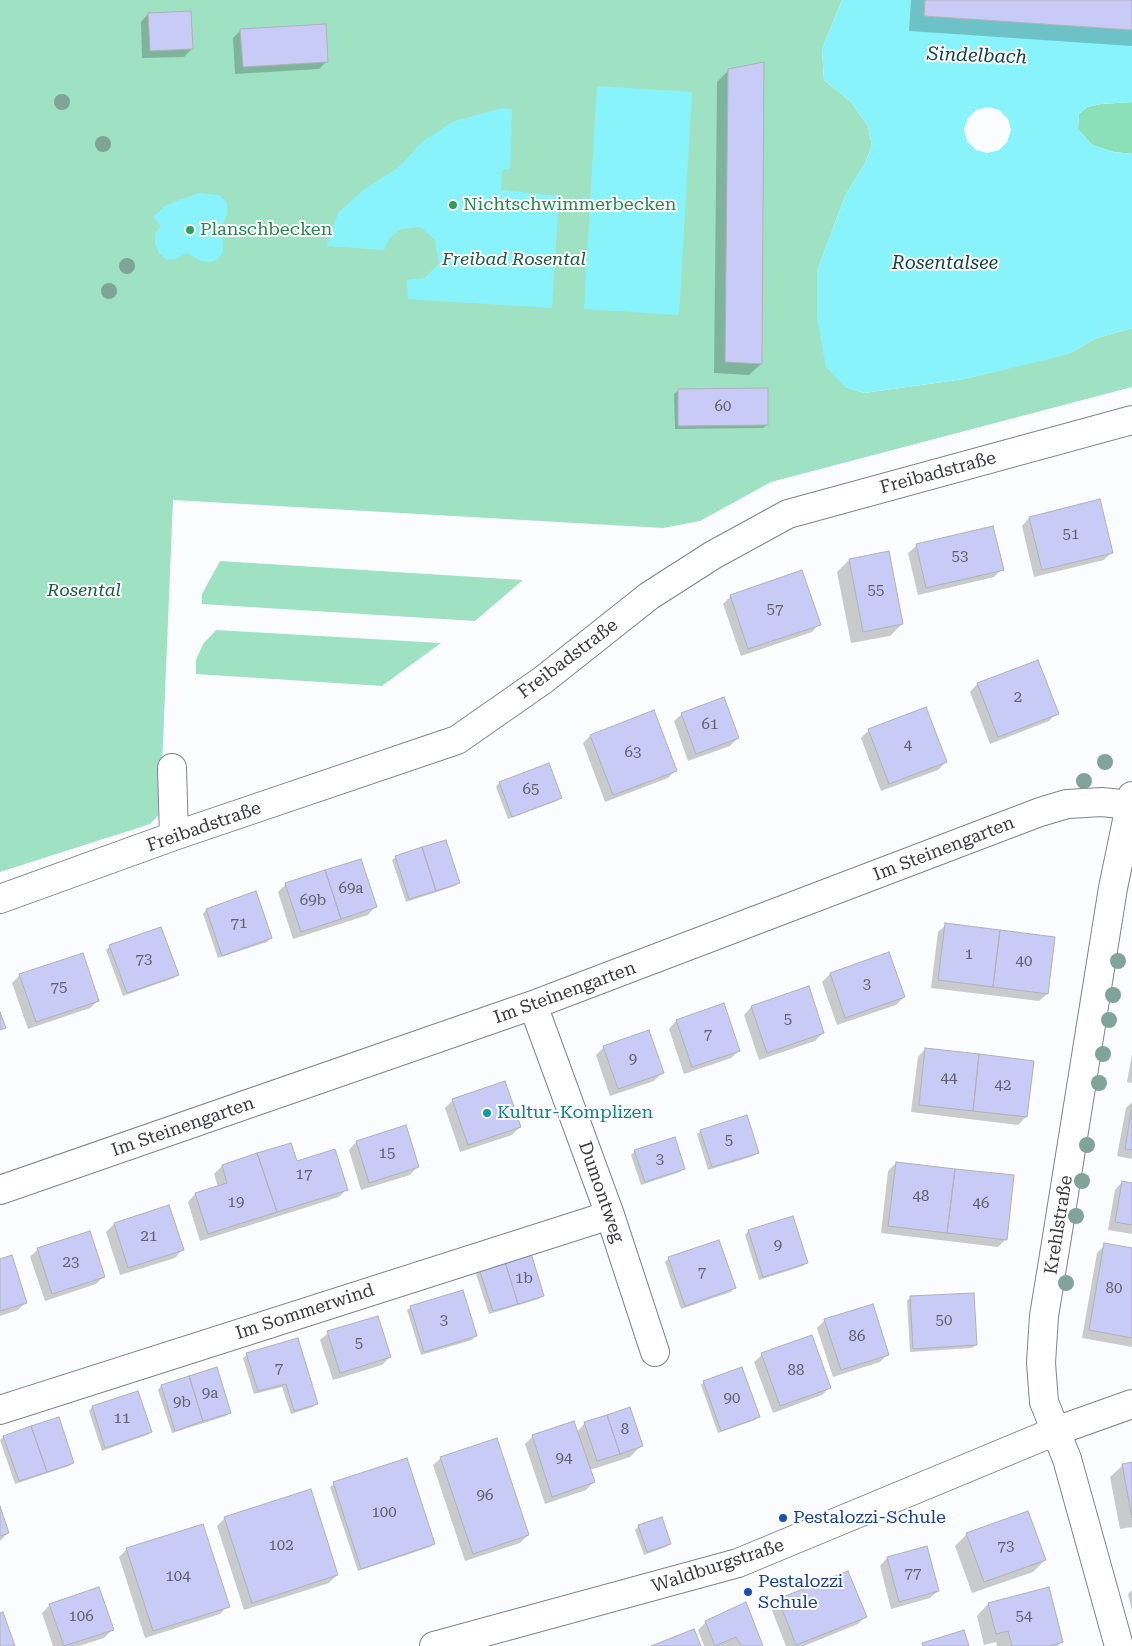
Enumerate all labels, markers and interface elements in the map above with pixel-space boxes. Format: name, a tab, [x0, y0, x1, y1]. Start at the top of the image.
water label: Sindelbach	[927, 43, 1027, 69]
place label: Nichtschwimmerbecken	[463, 194, 676, 216]
marker: Nichtschwimmerbecken	[447, 199, 459, 211]
place label: Planschbecken	[200, 219, 332, 241]
marker: Planschbecken	[184, 224, 196, 236]
park label: Freibad Rosental	[442, 249, 586, 271]
water label: Rosentalsee	[892, 252, 998, 274]
house number: 60	[715, 398, 731, 416]
street label: Freibadstraße	[878, 447, 998, 499]
house number: 51	[1063, 526, 1079, 544]
house number: 53	[952, 548, 968, 566]
park label: Rosental	[47, 580, 121, 602]
house number: 55	[868, 582, 884, 600]
house number: 57	[767, 601, 783, 619]
street label: Freibadstraße	[514, 614, 622, 704]
house number: 2	[1014, 689, 1022, 707]
house number: 61	[702, 716, 718, 734]
house number: 4	[904, 737, 912, 755]
house number: 63	[625, 744, 641, 762]
house number: 65	[523, 781, 539, 799]
street label: Freibadstraße	[144, 797, 264, 857]
street label: Im Steinengarten	[870, 812, 1018, 886]
house number: 69a	[339, 880, 363, 898]
house number: 69b	[300, 892, 326, 910]
house number: 71	[231, 915, 247, 933]
house number: 1	[965, 946, 973, 964]
house number: 73	[136, 951, 152, 969]
house number: 40	[1016, 953, 1032, 971]
street label: Im Steinengarten	[491, 957, 639, 1029]
house number: 3	[863, 976, 871, 994]
house number: 75	[51, 979, 67, 997]
house number: 5	[784, 1011, 792, 1029]
house number: 7	[704, 1026, 712, 1044]
house number: 9	[629, 1051, 637, 1069]
house number: 44	[941, 1070, 957, 1088]
house number: 42	[995, 1077, 1011, 1095]
street label: Im Steinengarten	[109, 1092, 257, 1162]
place label: Kultur-Komplizen	[497, 1102, 653, 1124]
marker: Kultur-Komplizen	[481, 1107, 493, 1119]
house number: 5	[725, 1132, 733, 1150]
street label: Dumontweg	[574, 1139, 628, 1245]
house number: 15	[379, 1145, 395, 1163]
house number: 3	[656, 1151, 664, 1169]
house number: 17	[296, 1166, 312, 1184]
street label: Krehlstraße	[1040, 1174, 1078, 1276]
house number: 48	[913, 1188, 929, 1206]
house number: 19	[228, 1194, 244, 1212]
house number: 46	[973, 1195, 989, 1213]
house number: 21	[141, 1228, 157, 1246]
house number: 9	[774, 1237, 782, 1255]
house number: 23	[63, 1254, 79, 1272]
house number: 7	[698, 1264, 706, 1282]
house number: 1b	[515, 1270, 533, 1288]
street label: Im Sommerwind	[233, 1279, 377, 1345]
house number: 80	[1106, 1280, 1122, 1298]
house number: 3	[440, 1312, 448, 1330]
house number: 50	[936, 1312, 952, 1330]
house number: 86	[849, 1328, 865, 1346]
house number: 5	[355, 1335, 363, 1353]
house number: 7	[275, 1360, 283, 1378]
house number: 88	[788, 1362, 804, 1380]
house number: 9a	[202, 1385, 218, 1403]
house number: 90	[724, 1390, 740, 1408]
house number: 9b	[173, 1394, 191, 1412]
house number: 11	[114, 1410, 130, 1428]
house number: 8	[621, 1421, 629, 1439]
house number: 94	[556, 1450, 572, 1468]
house number: 96	[477, 1487, 493, 1505]
house number: 100	[371, 1504, 397, 1522]
place label: Pestalozzi-Schule	[793, 1507, 946, 1529]
marker: Pestalozzi-Schule	[777, 1512, 789, 1524]
street label: Waldburgstraße	[649, 1534, 787, 1598]
house number: 102	[268, 1537, 294, 1555]
house number: 73	[998, 1538, 1014, 1556]
house number: 77	[905, 1565, 921, 1583]
house number: 104	[165, 1568, 191, 1586]
place label: Pestalozzi Schule	[758, 1571, 843, 1614]
marker: Pestalozzi Schule	[742, 1586, 754, 1598]
house number: 106	[68, 1608, 94, 1626]
house number: 54	[1016, 1608, 1032, 1626]

